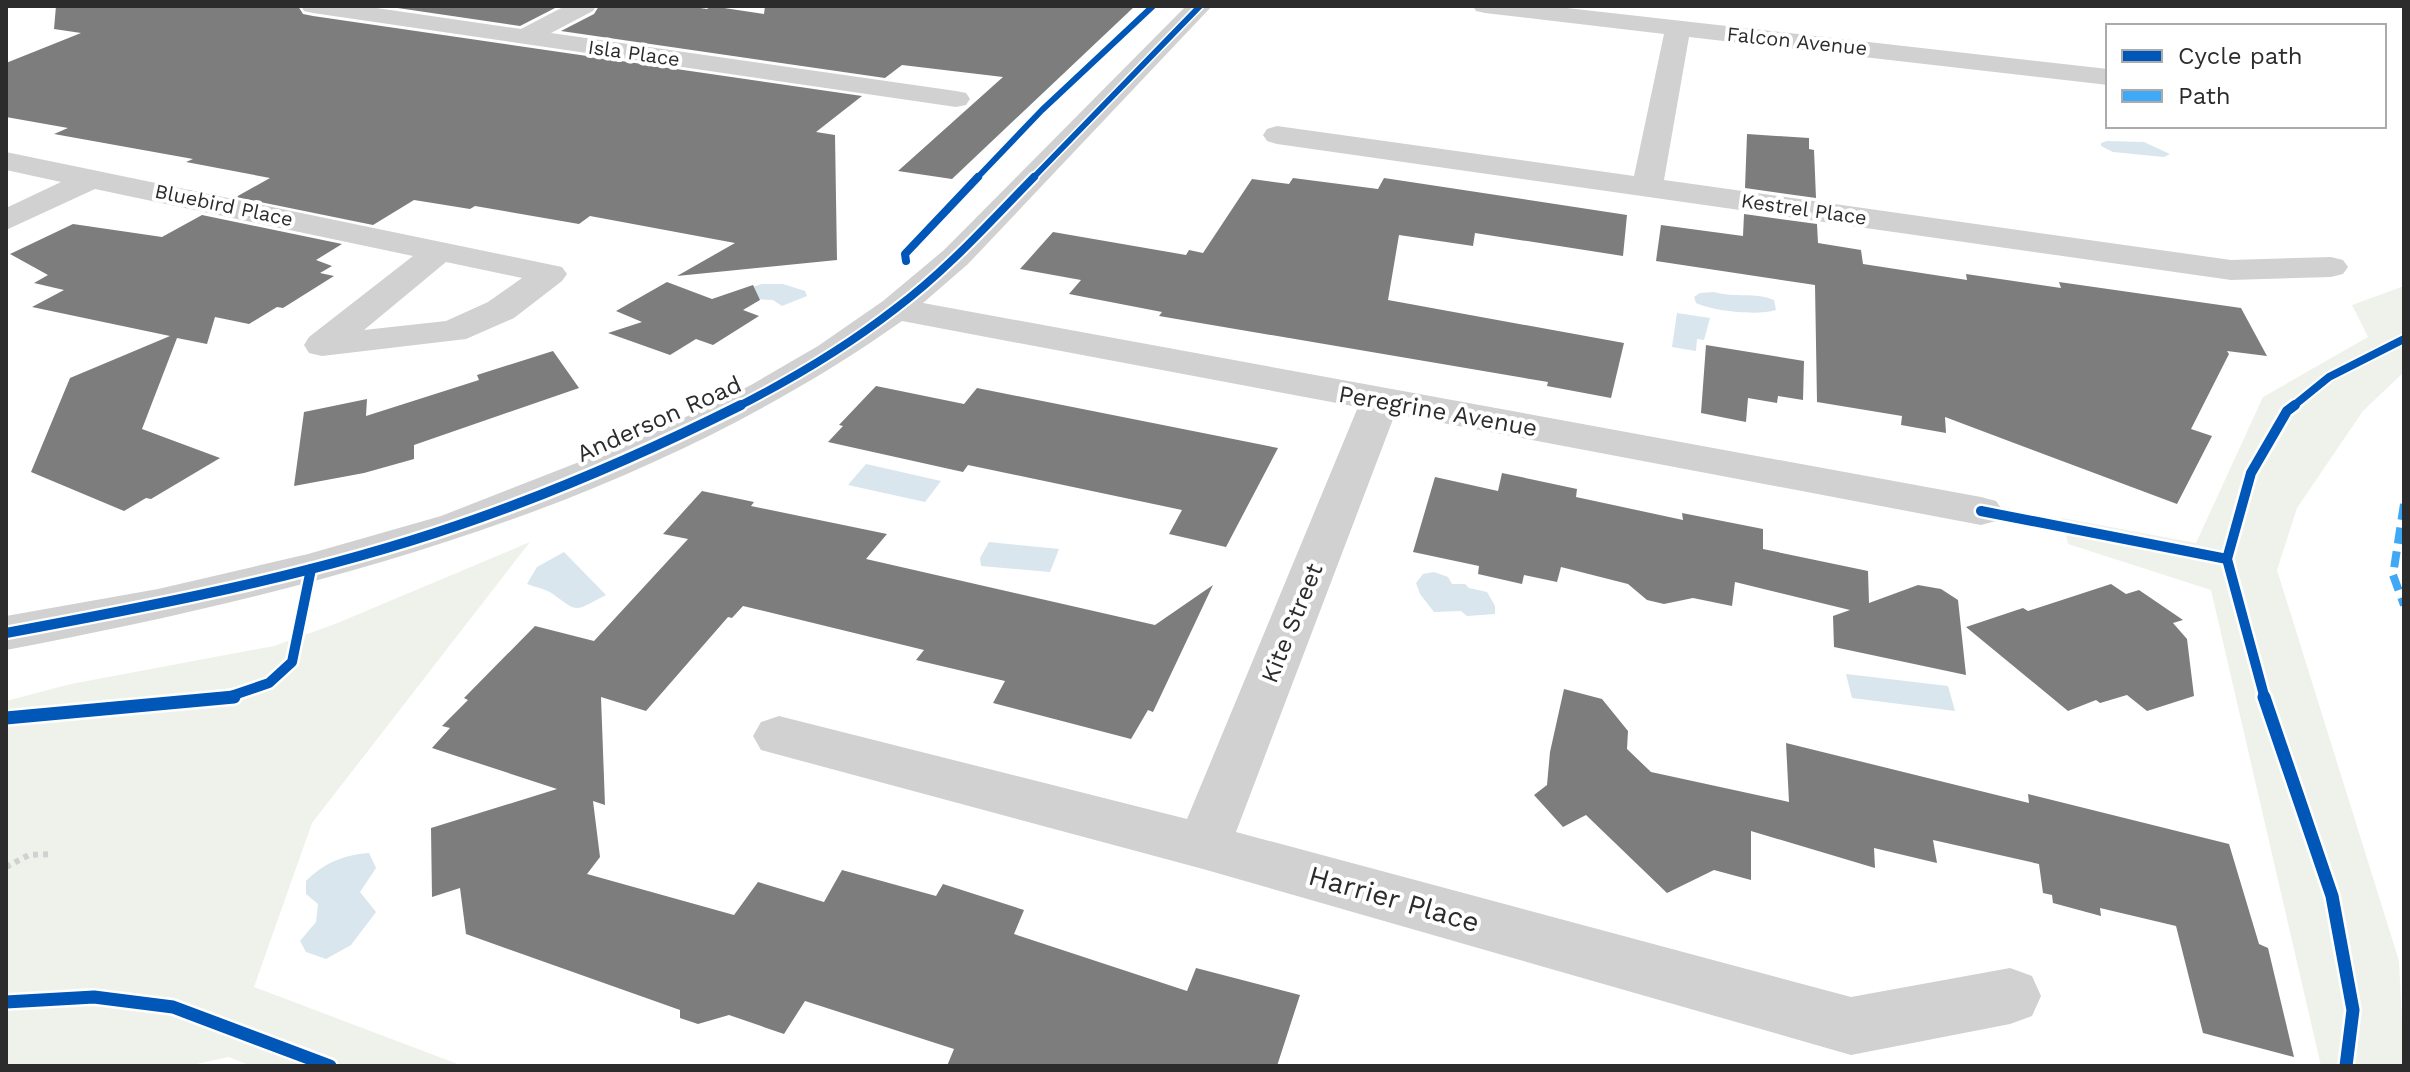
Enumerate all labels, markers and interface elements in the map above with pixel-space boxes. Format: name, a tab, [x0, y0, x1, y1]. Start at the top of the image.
street label: Falcon Avenue	[1726, 22, 1868, 60]
legend	[2106, 24, 2386, 128]
street label: Isla Place	[587, 35, 681, 71]
text: Cycle path	[2178, 42, 2303, 70]
text: Path	[2178, 82, 2231, 110]
street label: Bluebird Place	[153, 179, 295, 231]
street label: Kestrel Place	[1740, 188, 1868, 230]
street label: Anderson Road	[572, 370, 746, 468]
street label: Peregrine Avenue	[1336, 380, 1540, 442]
street label: Kite Street	[1255, 559, 1329, 687]
street label: Harrier Place	[1305, 859, 1483, 939]

